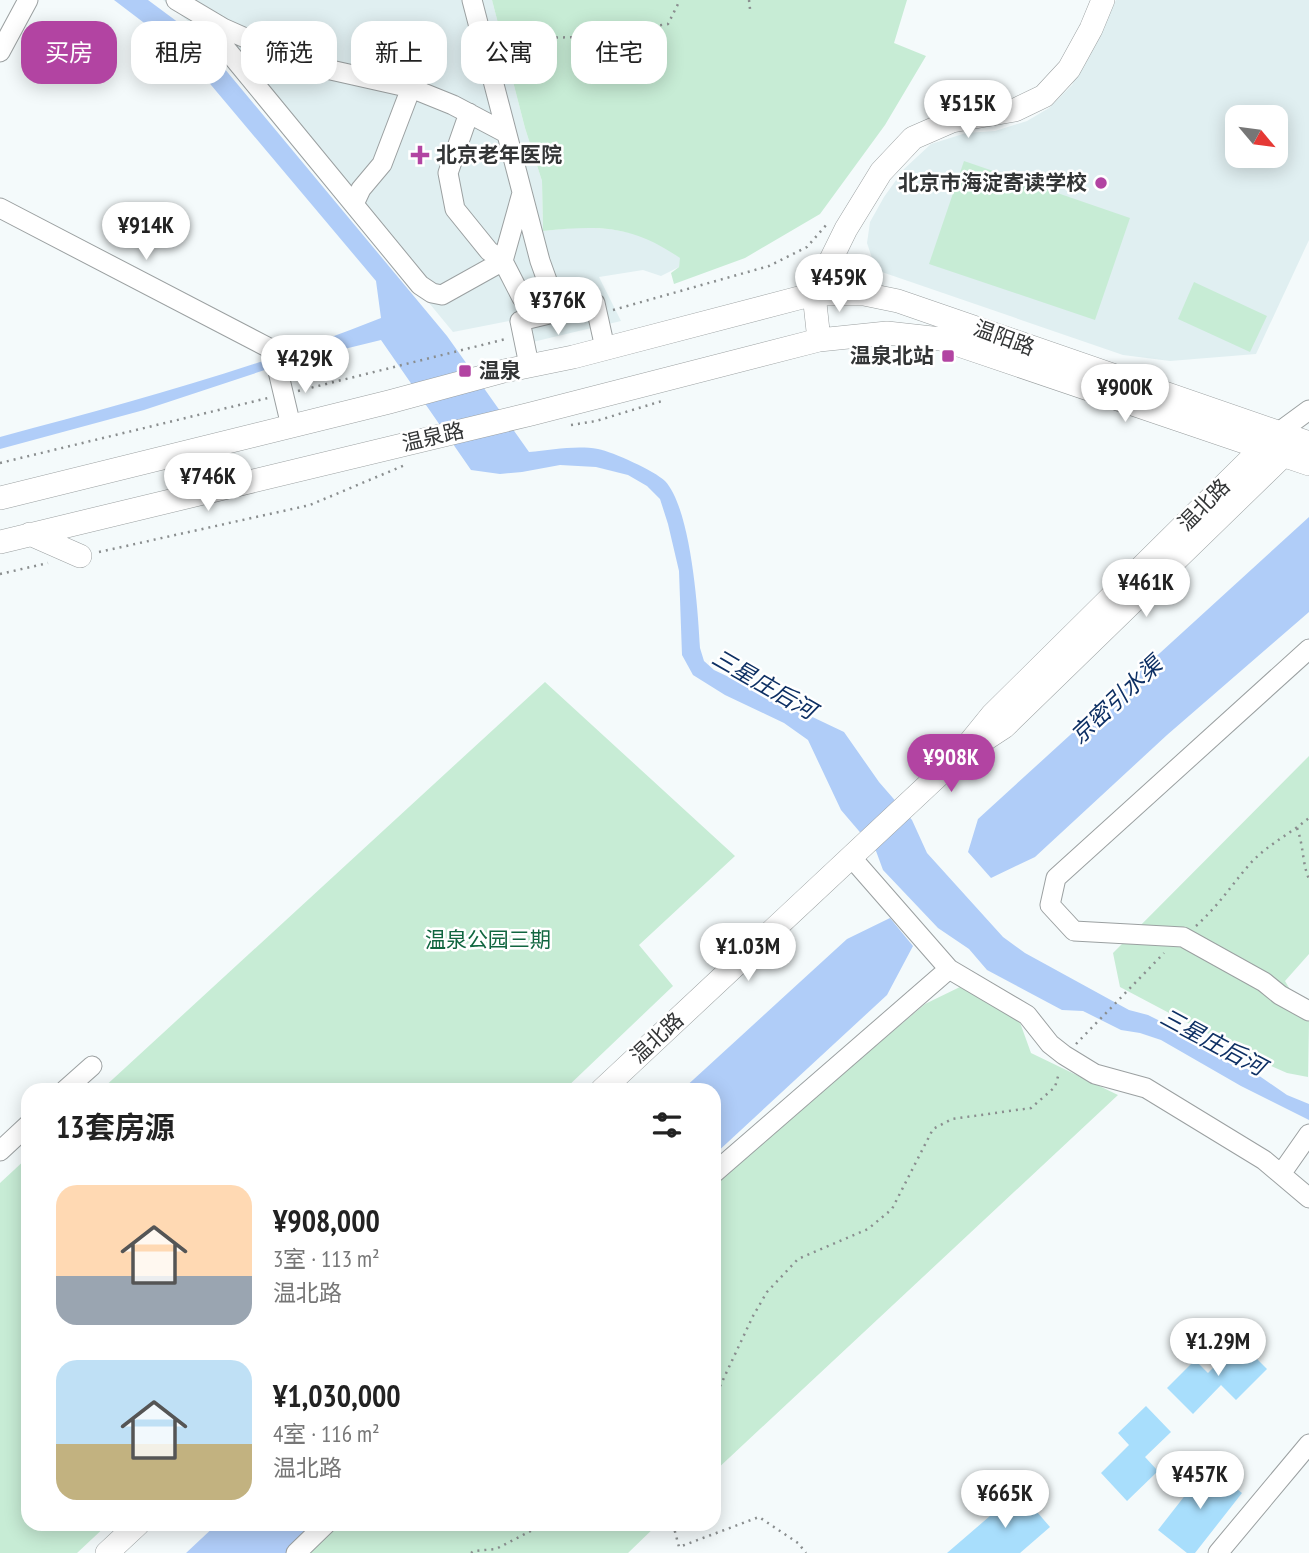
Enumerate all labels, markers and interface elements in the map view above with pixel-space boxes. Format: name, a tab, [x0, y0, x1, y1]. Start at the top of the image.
chip: 买房	[21, 21, 117, 84]
chip: 租房	[131, 21, 227, 84]
chip: 筛选	[241, 21, 337, 84]
chip: 新上	[351, 21, 447, 84]
chip: 公寓	[461, 21, 557, 84]
chip: 住宅	[571, 21, 667, 84]
pin: ¥515K	[919, 80, 1017, 140]
text: ¥515K	[940, 88, 996, 117]
north arrow	[1225, 105, 1288, 168]
map controls	[1225, 105, 1288, 168]
place label: 北京老年医院	[436, 141, 562, 168]
marker: 北京老年医院	[410, 145, 430, 165]
place label: 北京市海淀寄读学校	[898, 169, 1087, 196]
marker: 北京市海淀寄读学校	[1093, 175, 1109, 191]
pin: ¥914K	[97, 202, 195, 262]
text: ¥914K	[118, 210, 174, 239]
pin: ¥459K	[790, 254, 888, 314]
text: ¥459K	[811, 262, 867, 291]
pin: ¥376K	[509, 278, 607, 337]
text: ¥376K	[530, 285, 586, 314]
street label: 温阳路	[970, 314, 1038, 361]
pin: ¥429K	[256, 336, 354, 395]
place label: 温泉北站	[850, 342, 934, 369]
text: ¥429K	[277, 343, 333, 372]
marker: 温泉北站	[940, 348, 956, 364]
place label: 温泉	[479, 357, 521, 384]
marker: 温泉	[457, 363, 473, 379]
pin: ¥900K	[1076, 364, 1174, 424]
text: ¥900K	[1097, 372, 1153, 401]
street label: 温泉路	[399, 416, 467, 457]
pin: ¥746K	[159, 454, 257, 513]
text: ¥746K	[180, 461, 236, 490]
street label: 温北路	[1172, 473, 1235, 536]
pin: ¥461K	[1097, 560, 1195, 619]
text: ¥461K	[1118, 567, 1174, 596]
water label: 三星庄后河	[707, 642, 825, 727]
water label: 京密引水渠	[1064, 648, 1170, 749]
pin: ¥908K	[902, 734, 1000, 794]
text: ¥908K	[923, 742, 979, 771]
pin: ¥1.03M	[691, 923, 805, 983]
park label: 温泉公园三期	[425, 926, 551, 953]
text: ¥1.03M	[716, 931, 780, 960]
water label: 三星庄后河	[1156, 1002, 1274, 1083]
street label: 温北路	[624, 1006, 689, 1069]
icon: filters	[648, 1106, 686, 1144]
text: 13套房源	[56, 1107, 175, 1146]
text: ¥908,000	[273, 1201, 380, 1240]
icon: home	[112, 1213, 196, 1297]
text: 3室 · 113 m²	[273, 1244, 380, 1273]
text: 温北路	[273, 1278, 342, 1307]
pin: ¥1.29M	[1161, 1318, 1275, 1378]
text: ¥1.29M	[1186, 1326, 1250, 1355]
text: ¥1,030,000	[273, 1376, 401, 1415]
icon: home	[112, 1388, 196, 1472]
text: 4室 · 116 m²	[273, 1419, 380, 1448]
pin: ¥457K	[1151, 1452, 1249, 1511]
text: 温北路	[273, 1453, 342, 1482]
text: ¥457K	[1172, 1459, 1228, 1488]
pin: ¥665K	[956, 1470, 1054, 1530]
text: ¥665K	[977, 1478, 1033, 1507]

